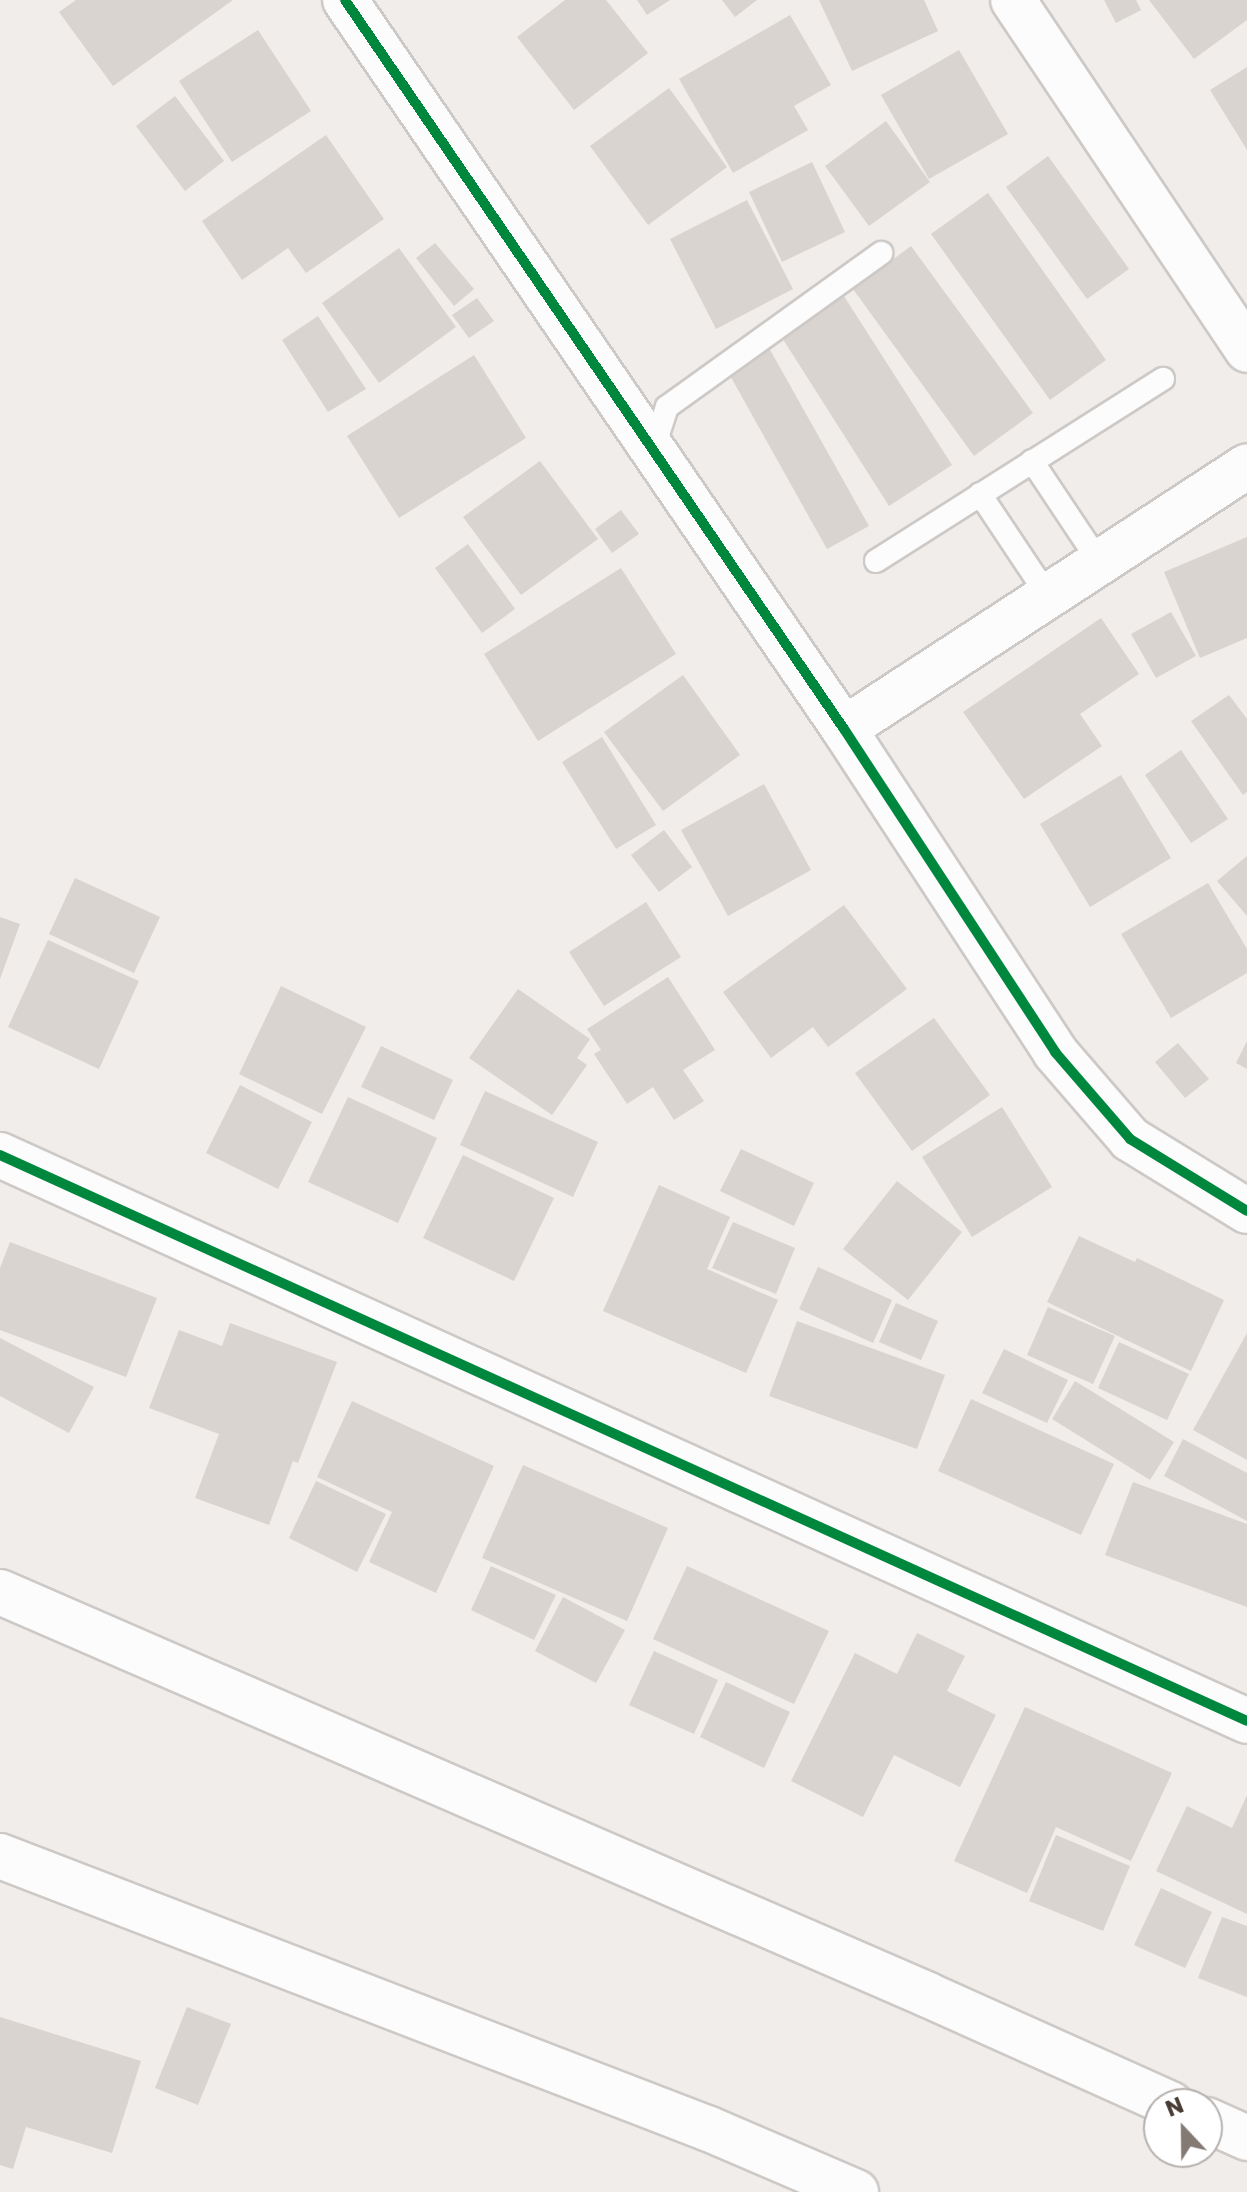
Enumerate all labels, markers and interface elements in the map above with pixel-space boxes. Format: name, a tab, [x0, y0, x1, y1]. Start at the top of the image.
north arrow	[1143, 2088, 1223, 2168]
text: N	[1161, 2090, 1188, 2125]

